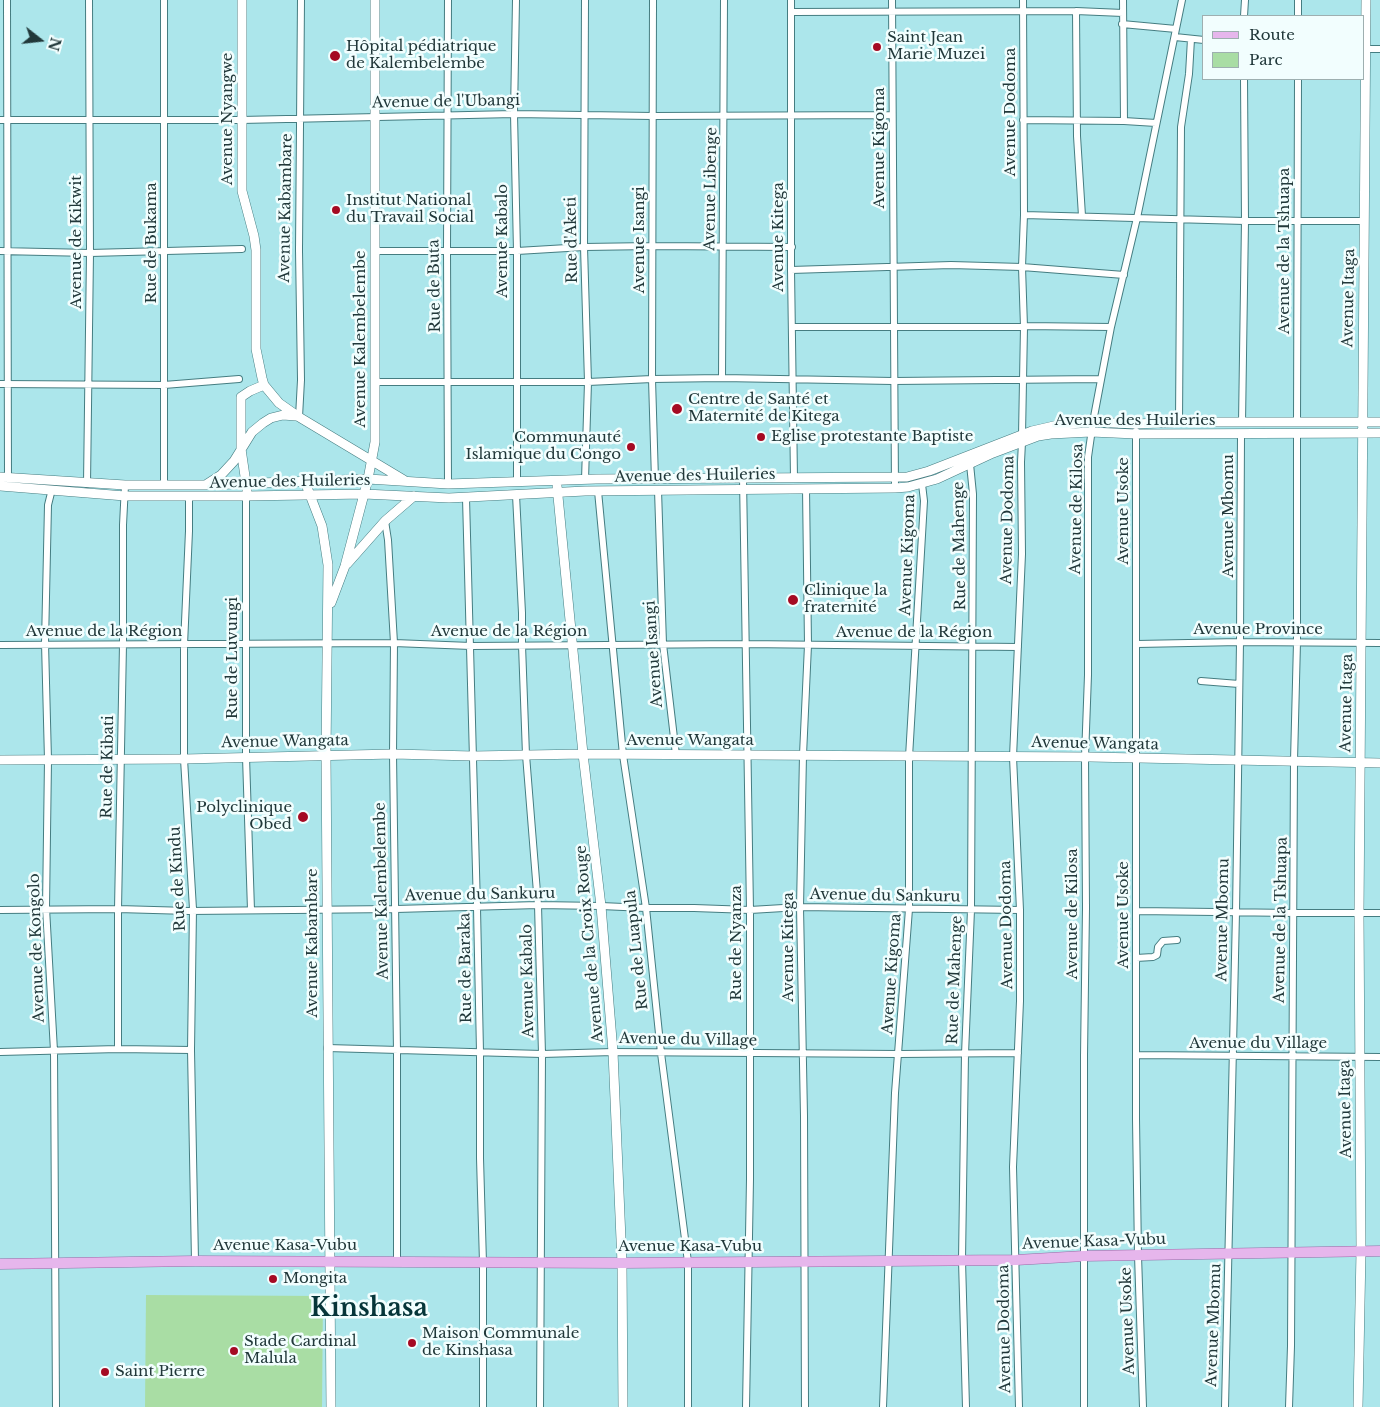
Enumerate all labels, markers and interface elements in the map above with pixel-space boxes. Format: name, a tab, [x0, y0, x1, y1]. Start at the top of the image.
north arrow	[15, 15, 65, 65]
legend	[1202, 15, 1365, 80]
text: Route	[1249, 25, 1295, 44]
place label: Saint Jean Marie Muzei	[887, 29, 985, 64]
text: N	[44, 35, 65, 53]
place label: Hôpital pédiatrique de Kalembelembe	[346, 38, 496, 73]
marker: Saint Jean Marie Muzei	[871, 41, 883, 53]
street label: Avenue Dodoma	[1002, 48, 1020, 176]
marker: Hôpital pédiatrique de Kalembelembe	[328, 49, 342, 63]
text: Parc	[1249, 50, 1282, 69]
street label: Avenue Nyangwe	[219, 53, 237, 185]
street label: Avenue Kigoma	[871, 87, 889, 209]
street label: Avenue de l'Ubangi	[372, 92, 520, 112]
street label: Avenue Libenge	[701, 127, 721, 251]
street label: Avenue Kabambare	[276, 133, 296, 283]
street label: Avenue de la Tshuapa	[1276, 168, 1294, 334]
street label: Avenue de Kikwit	[68, 175, 86, 309]
street label: Rue de Bukama	[143, 182, 161, 304]
street label: Avenue Kitega	[770, 182, 788, 292]
street label: Avenue Kabalo	[494, 184, 512, 298]
street label: Avenue Isangi	[631, 186, 649, 294]
place label: Institut National du Travail Social	[346, 192, 474, 227]
street label: Rue d'Aketi	[562, 196, 582, 284]
marker: Institut National du Travail Social	[330, 204, 342, 216]
street label: Rue de Buta	[425, 239, 445, 333]
street label: Avenue Itaga	[1339, 249, 1359, 347]
street label: Avenue Kalembelembe	[352, 250, 370, 428]
place label: Centre de Santé et Maternité de Kitega	[688, 391, 839, 426]
marker: Centre de Santé et Maternité de Kitega	[670, 402, 684, 416]
street label: Avenue des Huileries	[1054, 412, 1216, 430]
place label: Eglise protestante Baptiste	[771, 428, 973, 446]
place label: Communauté Islamique du Congo	[466, 429, 621, 464]
marker: Eglise protestante Baptiste	[755, 431, 767, 443]
marker: Communauté Islamique du Congo	[625, 441, 637, 453]
street label: Avenue de Kilosa	[1067, 443, 1087, 575]
street label: Avenue Mbomu	[1220, 454, 1238, 578]
street label: Avenue Dodoma	[998, 455, 1018, 585]
street label: Avenue Usoke	[1115, 457, 1133, 565]
street label: Avenue des Huileries	[614, 466, 776, 486]
street label: Avenue des Huileries	[209, 472, 371, 492]
street label: Rue de Mahenge	[950, 481, 970, 611]
street label: Avenue Kigoma	[897, 494, 919, 616]
place label: Clinique la fraternité	[804, 582, 887, 617]
marker: Clinique la fraternité	[786, 593, 800, 607]
street label: Rue de Luvungi	[224, 597, 242, 719]
street label: Avenue Isangi	[641, 600, 667, 708]
street label: Avenue Province	[1193, 621, 1323, 639]
street label: Avenue de la Région	[26, 623, 182, 641]
street label: Avenue de la Région	[431, 623, 587, 641]
street label: Avenue de la Région	[836, 624, 992, 642]
street label: Avenue Itaga	[1337, 654, 1357, 752]
street label: Rue de Kibati	[98, 715, 118, 819]
street label: Avenue Wangata	[221, 732, 349, 752]
street label: Avenue Wangata	[626, 732, 754, 750]
street label: Avenue Wangata	[1031, 734, 1159, 754]
place label: Polyclinique Obed	[196, 799, 292, 834]
street label: Avenue Kalembelembe	[371, 802, 393, 980]
marker: Polyclinique Obed	[296, 810, 310, 824]
street label: Rue de Kindu	[166, 826, 190, 932]
street label: Avenue de la Tshuapa	[1271, 837, 1291, 1003]
street label: Avenue de la Croix Rouge	[572, 844, 608, 1044]
street label: Avenue de Kilosa	[1064, 848, 1082, 980]
street label: Avenue Mbomu	[1213, 858, 1233, 982]
street label: Avenue Dodoma	[997, 860, 1017, 990]
street label: Avenue Usoke	[1115, 861, 1133, 969]
street label: Avenue Kabambare	[304, 868, 322, 1018]
street label: Avenue de Kongolo	[25, 873, 49, 1023]
street label: Avenue du Sankuru	[404, 885, 556, 905]
street label: Rue de Nyanza	[728, 885, 746, 1001]
street label: Avenue du Sankuru	[809, 886, 961, 906]
street label: Rue de Luapula	[622, 889, 652, 1011]
street label: Avenue Kitega	[780, 892, 798, 1002]
street label: Rue de Baraka	[456, 913, 476, 1023]
street label: Avenue Kigoma	[879, 913, 905, 1035]
street label: Rue de Mahenge	[944, 915, 966, 1045]
street label: Avenue Kabalo	[518, 924, 538, 1038]
street label: Avenue du Village	[619, 1030, 757, 1050]
street label: Avenue du Village	[1189, 1035, 1327, 1053]
street label: Avenue Itaga	[1336, 1060, 1356, 1158]
street label: Avenue Kasa-Vubu	[1022, 1230, 1166, 1254]
street label: Avenue Kasa-Vubu	[213, 1237, 357, 1255]
street label: Avenue Kasa-Vubu	[618, 1238, 762, 1256]
street label: Avenue Mbomu	[1203, 1263, 1225, 1387]
street label: Avenue Dodoma	[995, 1264, 1015, 1394]
street label: Avenue Usoke	[1117, 1267, 1139, 1375]
place label: Mongita	[283, 1270, 347, 1288]
marker: Mongita	[267, 1273, 279, 1285]
district label: Kinshasa	[310, 1294, 428, 1324]
place label: Maison Communale de Kinshasa	[422, 1325, 579, 1360]
place label: Stade Cardinal Malula	[244, 1333, 357, 1368]
marker: Maison Communale de Kinshasa	[406, 1337, 418, 1349]
marker: Stade Cardinal Malula	[228, 1345, 240, 1357]
place label: Saint Pierre	[115, 1363, 205, 1381]
marker: Saint Pierre	[99, 1366, 111, 1378]

